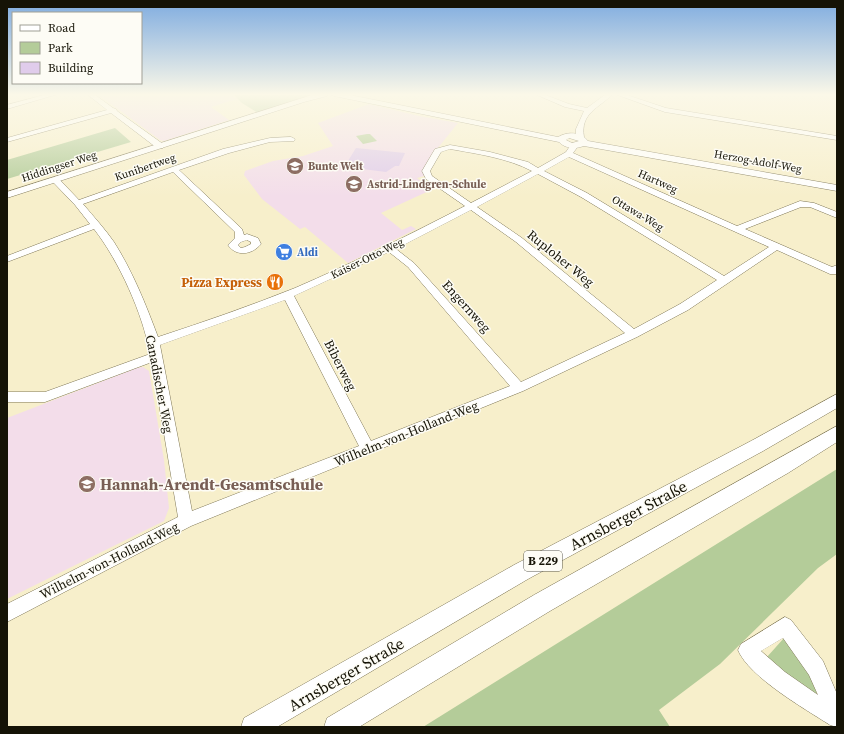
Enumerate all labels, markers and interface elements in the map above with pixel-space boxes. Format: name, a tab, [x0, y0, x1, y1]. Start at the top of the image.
legend	[12, 12, 142, 84]
text: Road	[48, 20, 75, 36]
text: Park	[48, 40, 73, 56]
text: Building	[48, 60, 93, 76]
street label: Herzog-Adolf-Weg	[713, 146, 803, 177]
street label: Hiddingser Weg	[20, 147, 99, 186]
street label: Kunibertweg	[113, 150, 178, 185]
school or university icon: Bunte Welt	[285, 156, 305, 176]
place label: Bunte Welt	[308, 159, 364, 174]
street label: Hartweg	[636, 166, 680, 197]
school or university icon: Astrid-Lindgren-Schule	[344, 174, 364, 194]
place label: Astrid-Lindgren-Schule	[367, 177, 487, 192]
street label: Ottawa-Weg	[609, 192, 667, 235]
street label: Ruploher Weg	[524, 226, 598, 291]
street label: Kaiser-Otto-Weg	[328, 234, 406, 283]
supermarket icon: Aldi	[274, 242, 294, 262]
place label: Aldi	[297, 245, 319, 260]
restaurant icon: Pizza Express	[265, 272, 285, 292]
place label: Pizza Express	[181, 274, 262, 291]
street label: Engernweg	[439, 277, 495, 336]
street label: Canadischer Weg	[142, 333, 177, 435]
street label: Biberweg	[321, 337, 361, 394]
street label: Wilhelm-von-Holland-Weg	[332, 397, 481, 470]
place label: Hannah-Arendt-Gesamtschule	[100, 473, 323, 495]
school or university icon: Hannah-Arendt-Gesamtschule	[77, 474, 97, 494]
street label: Arnsberger Straße	[565, 475, 691, 555]
street label: Wilhelm-von-Holland-Weg	[37, 518, 182, 603]
road number: B 229	[524, 551, 562, 571]
street label: Arnsberger Straße	[284, 632, 408, 716]

